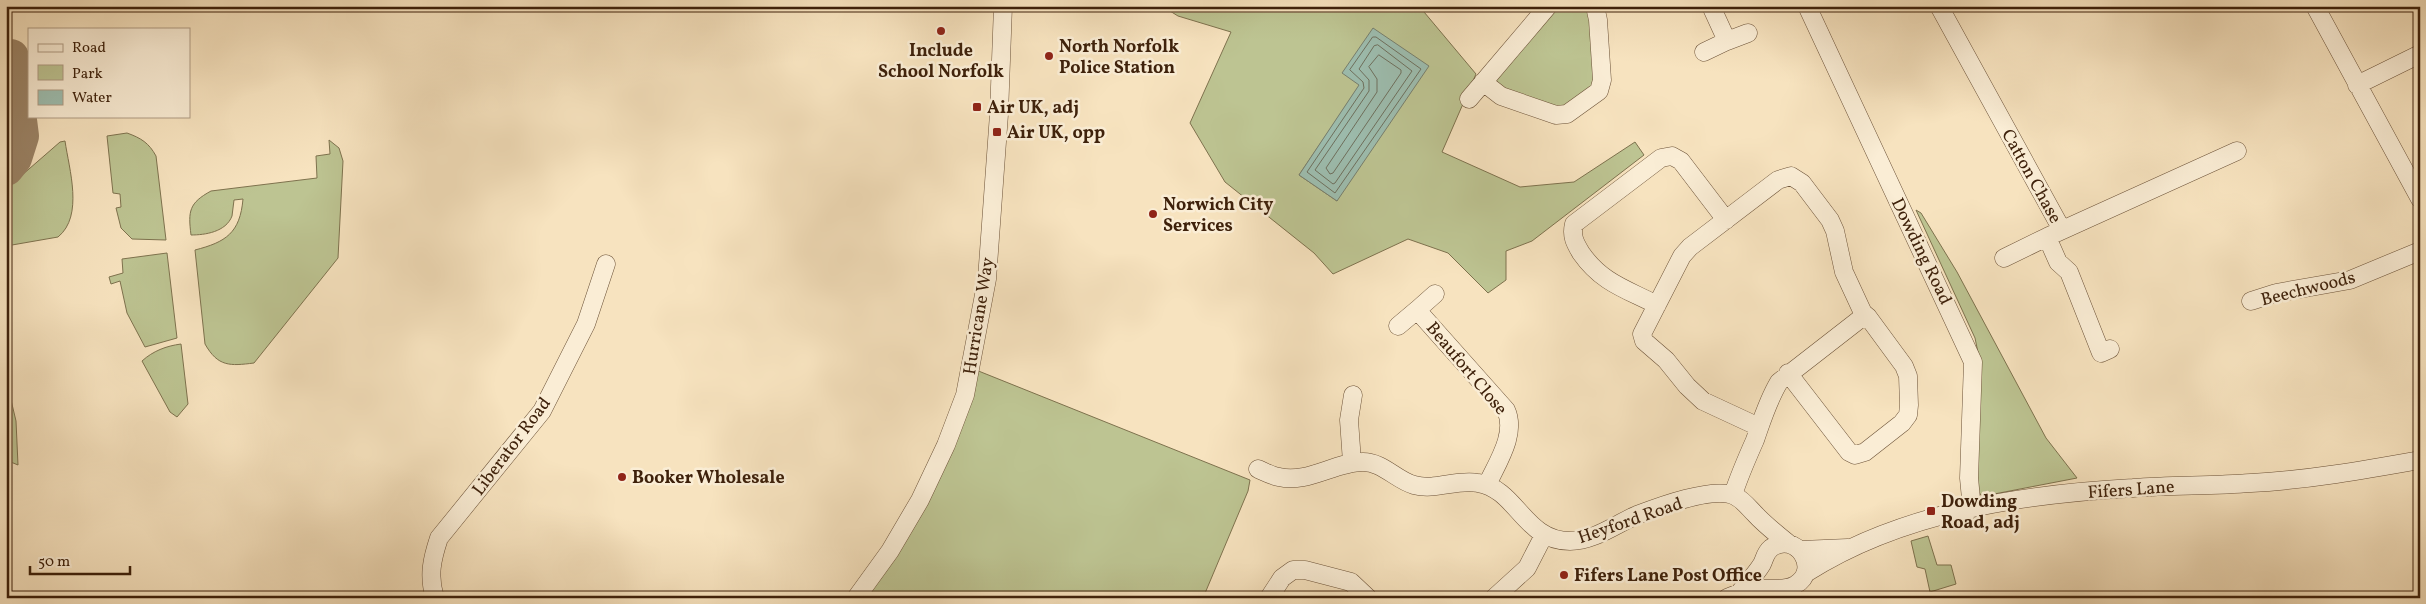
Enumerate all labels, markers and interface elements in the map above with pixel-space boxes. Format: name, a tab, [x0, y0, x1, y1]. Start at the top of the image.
marker: Include School Norfolk	[935, 25, 947, 37]
legend	[28, 28, 190, 118]
place label: North Norfolk Police Station	[1059, 35, 1179, 81]
text: Road	[72, 38, 106, 59]
place label: Include School Norfolk	[878, 39, 1004, 85]
marker: North Norfolk Police Station	[1043, 50, 1055, 62]
text: Park	[72, 64, 103, 85]
text: Water	[72, 88, 112, 109]
place label: Air UK, adj	[987, 96, 1079, 121]
marker: Air UK, adj	[971, 101, 983, 113]
place label: Air UK, opp	[1007, 121, 1105, 146]
street label: Catton Chase	[1994, 125, 2067, 228]
marker: Air UK, opp	[991, 126, 1003, 138]
place label: Norwich City Services	[1163, 193, 1273, 239]
street label: Dowding Road	[1884, 194, 1957, 309]
marker: Norwich City Services	[1147, 208, 1159, 220]
street label: Hurricane Way	[958, 255, 1001, 377]
street label: Beechwoods	[2258, 266, 2358, 313]
street label: Beaufort Close	[1419, 317, 1512, 421]
street label: Liberator Road	[467, 392, 558, 501]
place label: Booker Wholesale	[632, 466, 785, 491]
marker: Booker Wholesale	[616, 471, 628, 483]
street label: Fifers Lane	[2087, 475, 2175, 506]
place label: Dowding Road, adj	[1941, 490, 2020, 536]
street label: Heyford Road	[1575, 492, 1686, 551]
marker: Dowding Road, adj	[1925, 505, 1937, 517]
scale bar	[30, 544, 130, 576]
text: 50 m	[38, 552, 70, 573]
place label: Fifers Lane Post Office	[1574, 564, 1762, 589]
marker: Fifers Lane Post Office	[1558, 569, 1570, 581]

